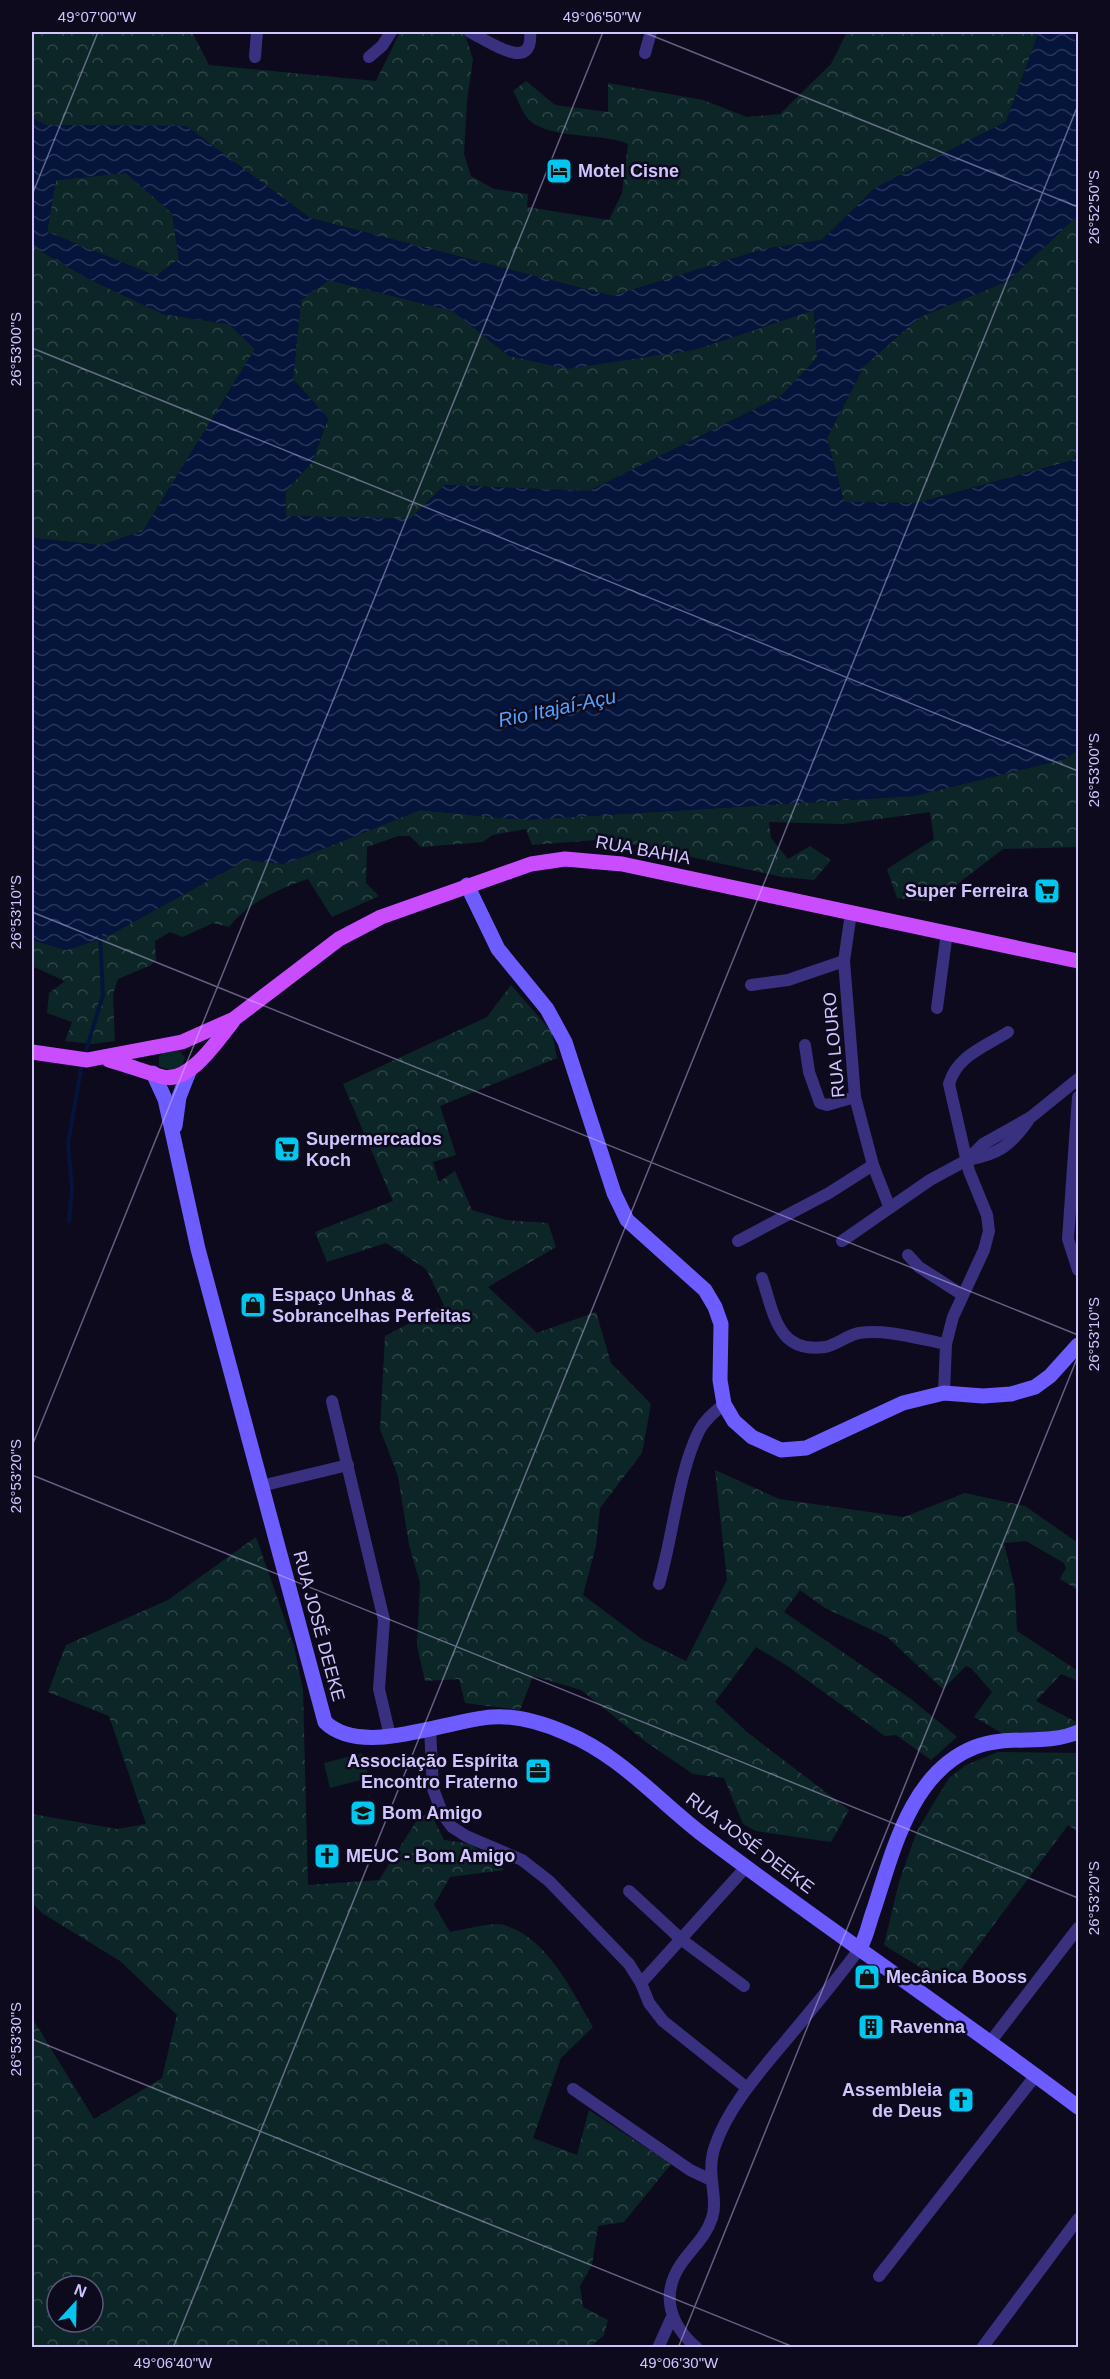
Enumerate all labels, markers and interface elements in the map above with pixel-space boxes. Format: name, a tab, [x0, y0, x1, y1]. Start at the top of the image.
text: 49°07'00"W	[58, 8, 137, 25]
text: 49°06'50"W	[563, 8, 642, 25]
hotel icon: Motel Cisne	[544, 156, 574, 186]
place label: Motel Cisne	[578, 161, 679, 181]
text: 26°52'50"S	[1085, 170, 1102, 244]
text: 26°53'00"S	[7, 312, 24, 386]
water label: Rio Itajaí-Açu	[496, 685, 618, 731]
text: 26°53'00"S	[1085, 733, 1102, 807]
street label: RUA BAHIA	[594, 832, 692, 868]
text: 26°53'10"S	[7, 875, 24, 949]
supermarket icon: Super Ferreira	[1032, 876, 1062, 906]
place label: Super Ferreira	[905, 881, 1029, 901]
street label: RUA LOURO	[819, 991, 849, 1099]
place label: Supermercados Koch	[306, 1129, 442, 1170]
supermarket icon: Supermercados Koch	[272, 1134, 302, 1164]
place label: Espaço Unhas & Sobrancelhas Perfeitas	[272, 1285, 471, 1326]
shop icon: Espaço Unhas & Sobrancelhas Perfeitas	[238, 1290, 268, 1320]
text: 26°53'10"S	[1085, 1297, 1102, 1371]
text: 26°53'20"S	[7, 1439, 24, 1513]
street label: RUA JOSÉ DEEKE	[289, 1549, 349, 1703]
place label: Associação Espírita Encontro Fraterno	[347, 1751, 519, 1792]
office icon: Associação Espírita Encontro Fraterno	[523, 1756, 553, 1786]
street label: RUA JOSÉ DEEKE	[682, 1788, 818, 1898]
school or university icon: Bom Amigo	[348, 1798, 378, 1828]
place label: Bom Amigo	[382, 1803, 482, 1823]
church icon: MEUC - Bom Amigo	[312, 1841, 342, 1871]
place label: MEUC - Bom Amigo	[346, 1846, 515, 1866]
text: 26°53'20"S	[1085, 1861, 1102, 1935]
shop icon: Mecânica Booss	[852, 1962, 882, 1992]
place label: Mecânica Booss	[886, 1967, 1027, 1987]
text: 26°53'30"S	[7, 2002, 24, 2076]
building icon: Ravenna	[856, 2012, 886, 2042]
place label: Ravenna	[890, 2017, 966, 2037]
place label: Assembleia de Deus	[842, 2080, 943, 2121]
church icon: Assembleia de Deus	[946, 2085, 976, 2115]
north arrow	[45, 2274, 105, 2334]
text: N	[72, 2281, 89, 2301]
text: 49°06'40"W	[134, 2354, 213, 2371]
text: 49°06'30"W	[640, 2354, 719, 2371]

